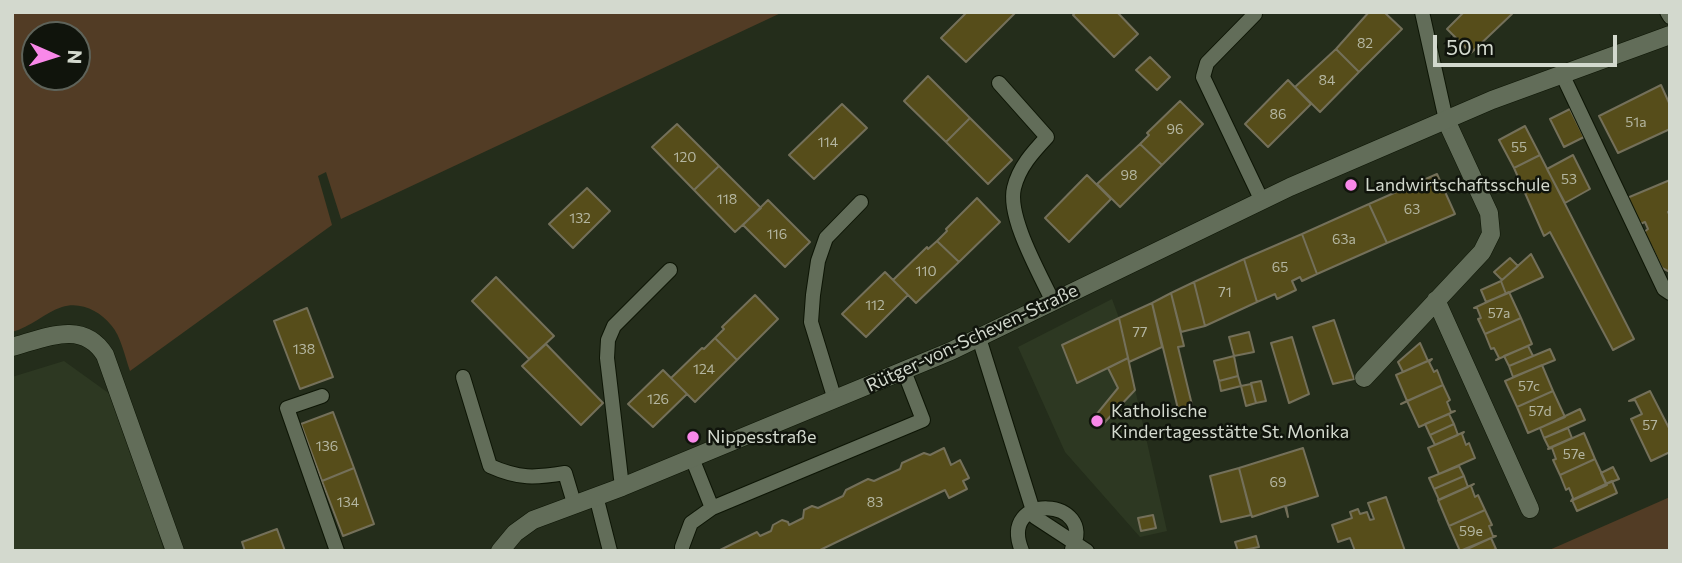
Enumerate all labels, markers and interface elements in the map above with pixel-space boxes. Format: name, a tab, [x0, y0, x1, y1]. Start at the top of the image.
north arrow	[21, 21, 91, 91]
scale bar	[1437, 21, 1621, 65]
text: 50 m	[1446, 34, 1494, 59]
house number: 82	[1357, 35, 1373, 51]
text: N	[64, 49, 87, 65]
house number: 84	[1319, 72, 1335, 88]
house number: 86	[1270, 106, 1286, 122]
house number: 51a	[1625, 114, 1647, 130]
house number: 96	[1167, 121, 1183, 137]
house number: 114	[818, 134, 838, 150]
house number: 55	[1511, 139, 1527, 155]
house number: 120	[674, 149, 696, 165]
house number: 98	[1121, 167, 1137, 183]
house number: 53	[1561, 171, 1577, 187]
place label: Landwirtschaftsschule	[1365, 174, 1550, 196]
marker: Landwirtschaftsschule	[1343, 177, 1359, 193]
house number: 118	[717, 191, 737, 207]
house number: 63	[1404, 201, 1420, 217]
house number: 132	[569, 210, 591, 226]
house number: 116	[767, 226, 787, 242]
house number: 63a	[1332, 231, 1356, 247]
house number: 65	[1272, 259, 1288, 275]
house number: 110	[915, 263, 937, 279]
street label: Rütger-von-Scheven-Straße	[863, 279, 1081, 397]
house number: 71	[1218, 284, 1232, 300]
house number: 112	[865, 297, 885, 313]
house number: 57a	[1488, 305, 1510, 321]
house number: 77	[1133, 324, 1147, 340]
house number: 138	[293, 341, 315, 357]
house number: 124	[693, 361, 715, 377]
house number: 57c	[1518, 378, 1540, 394]
house number: 126	[647, 391, 669, 407]
place label: Katholische Kindertagesstätte St. Monika	[1111, 400, 1349, 442]
house number: 57d	[1529, 403, 1551, 419]
marker: Katholische Kindertagesstätte St. Monika	[1089, 413, 1105, 429]
house number: 57	[1642, 417, 1658, 433]
place label: Nippesstraße	[707, 426, 817, 448]
marker: Nippesstraße	[685, 429, 701, 445]
house number: 136	[316, 438, 338, 454]
house number: 57e	[1563, 446, 1585, 462]
house number: 69	[1270, 474, 1286, 490]
house number: 134	[337, 494, 359, 510]
house number: 83	[867, 494, 883, 510]
house number: 59e	[1459, 523, 1483, 539]

